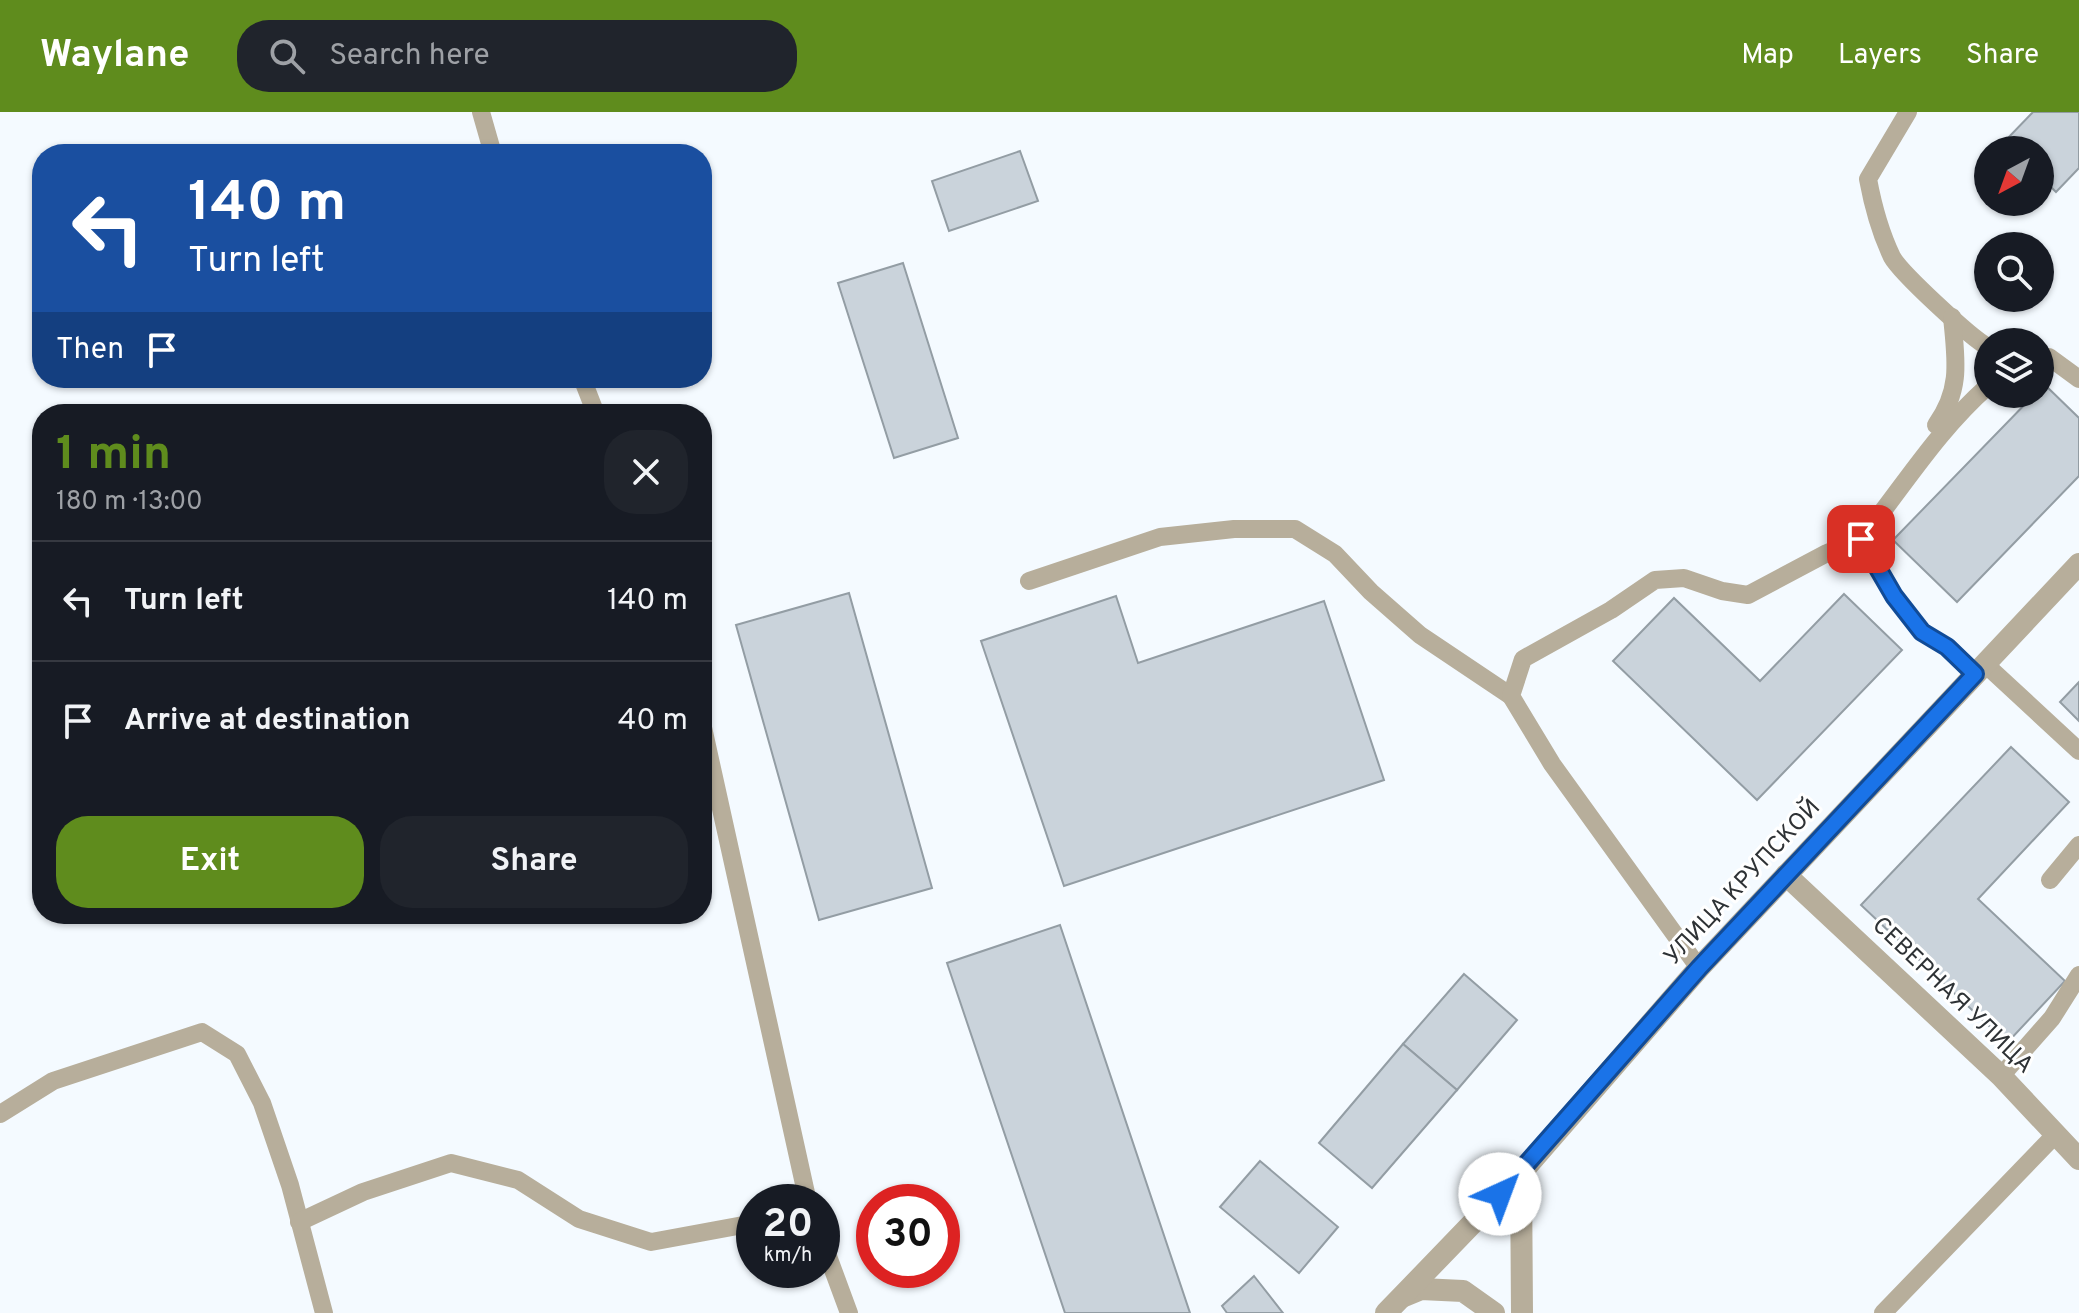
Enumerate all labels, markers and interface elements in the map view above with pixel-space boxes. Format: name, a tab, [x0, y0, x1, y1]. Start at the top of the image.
search box	[237, 20, 797, 92]
text: Waylane	[40, 32, 189, 81]
icon: search	[265, 34, 309, 78]
text: Search here	[329, 38, 490, 75]
text: Map	[1741, 38, 1794, 74]
text: Layers	[1838, 38, 1922, 74]
text: Share	[1966, 38, 2039, 74]
north arrow	[1974, 136, 2054, 216]
map controls	[1974, 136, 2054, 408]
text: 140 m	[188, 170, 346, 240]
icon: left	[56, 176, 160, 280]
button: search	[1974, 232, 2054, 312]
text: Turn left	[188, 239, 325, 285]
icon: arrive	[140, 328, 184, 372]
button: layers	[1974, 328, 2054, 408]
text: Then	[56, 332, 124, 369]
text: 1 min	[56, 426, 171, 486]
button: close	[604, 430, 688, 514]
text: 180 m · 13:00	[56, 486, 203, 519]
pin	[1827, 505, 1895, 573]
icon: arrive	[1839, 517, 1883, 561]
icon: left	[56, 579, 100, 623]
text: Turn left	[124, 583, 244, 620]
text: 140 m	[607, 583, 688, 620]
icon: arrive	[56, 699, 100, 743]
text: Arrive at destination	[124, 703, 410, 740]
text: 40 m	[618, 703, 688, 740]
street label: УЛИЦА КРУПСКОЙ	[1657, 793, 1828, 972]
button: Exit	[56, 816, 364, 908]
button: Share	[380, 816, 688, 908]
street label: СЕВЕРНАЯ УЛИЦА	[1865, 911, 2039, 1081]
position arrow	[1458, 1152, 1542, 1236]
speed limit sign: 30	[856, 1184, 960, 1288]
text: 20	[763, 1201, 813, 1251]
text: km/h	[764, 1243, 812, 1269]

